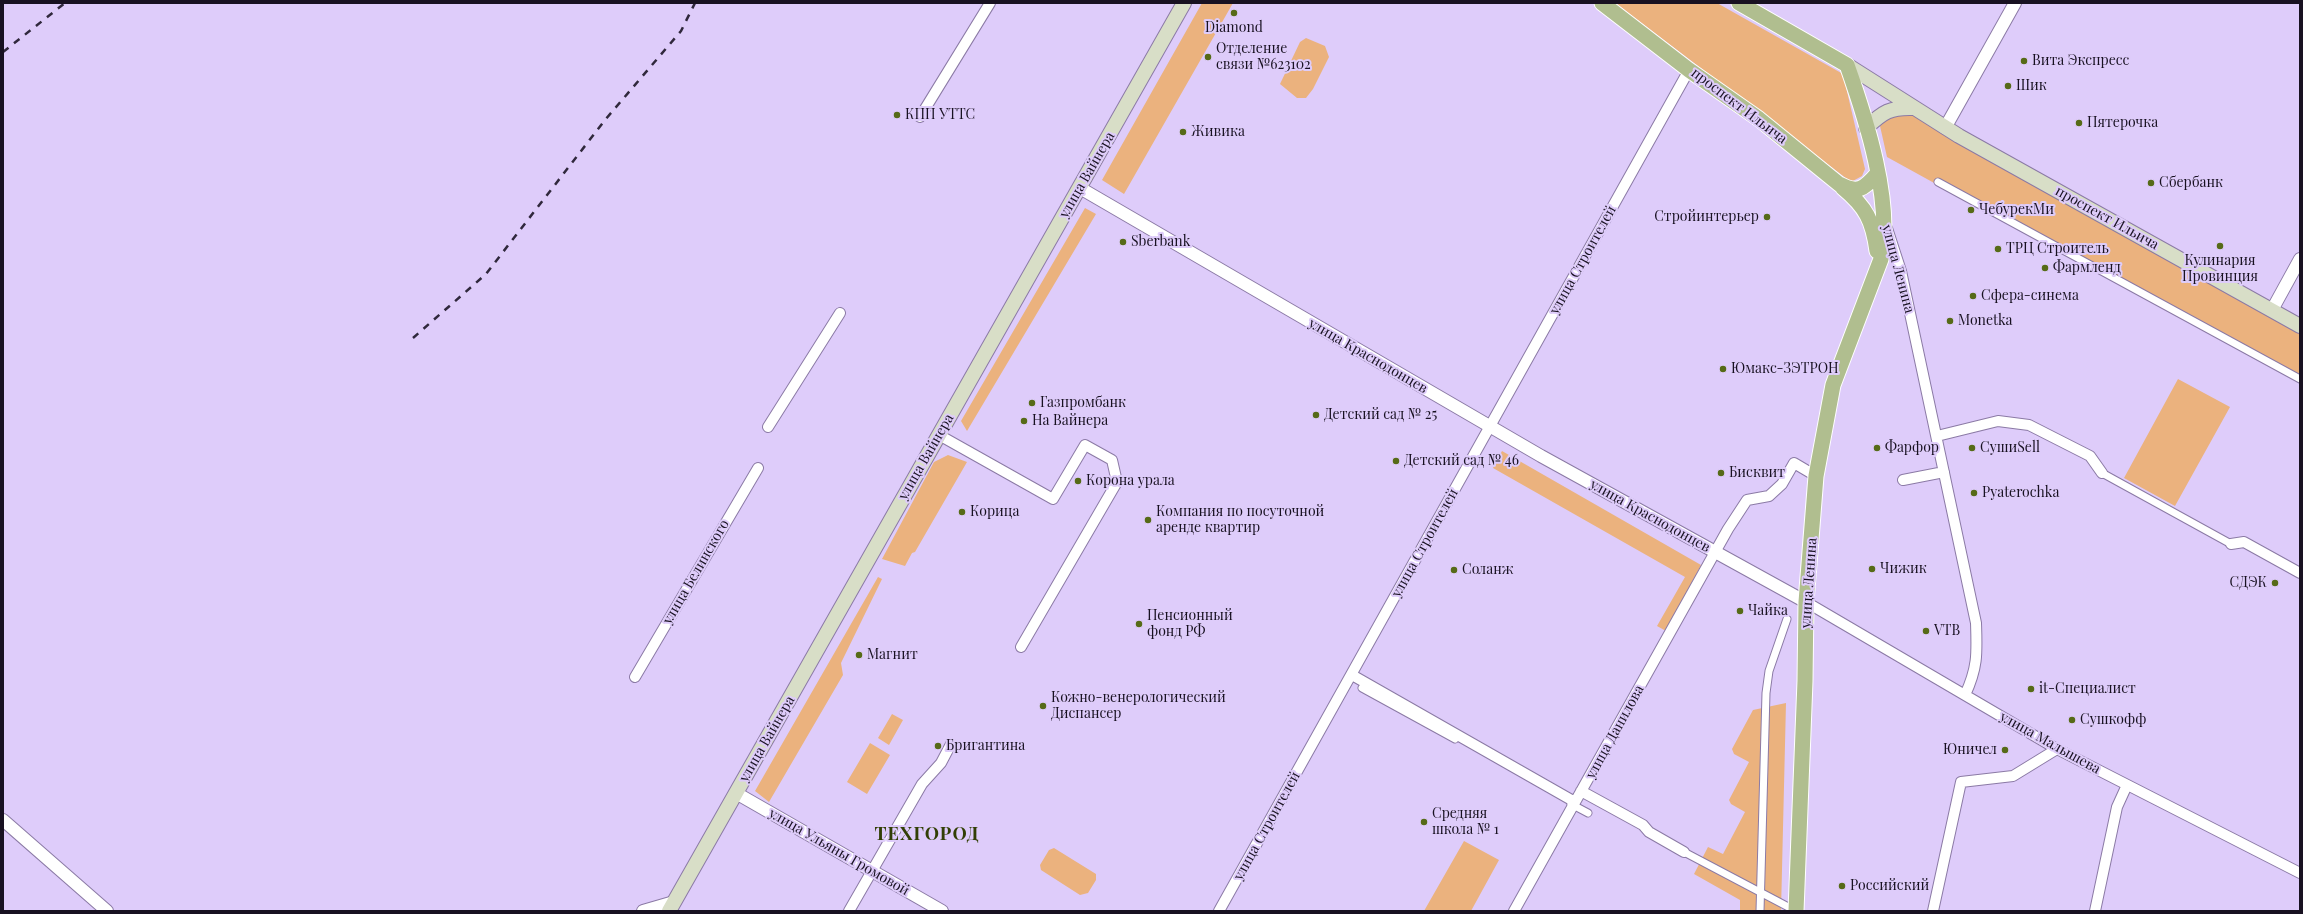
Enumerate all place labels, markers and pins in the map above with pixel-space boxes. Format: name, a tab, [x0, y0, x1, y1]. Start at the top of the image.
marker: Diamond	[1229, 8, 1239, 18]
place label: Diamond	[1205, 20, 1263, 36]
place label: Отделение связи №623102	[1216, 41, 1311, 74]
marker: Отделение связи №623102	[1203, 52, 1213, 62]
place label: Вита Экспресс	[2032, 53, 2129, 69]
marker: Вита Экспресс	[2019, 56, 2029, 66]
place label: Шик	[2016, 78, 2047, 94]
marker: Шик	[2003, 81, 2013, 91]
place label: КПП УТТС	[905, 107, 975, 123]
marker: КПП УТТС	[892, 110, 902, 120]
place label: Пятерочка	[2087, 115, 2158, 131]
marker: Пятерочка	[2074, 118, 2084, 128]
place label: Живика	[1191, 124, 1245, 140]
marker: Живика	[1178, 127, 1188, 137]
place label: Сбербанк	[2159, 175, 2223, 191]
marker: Сбербанк	[2146, 178, 2156, 188]
place label: ЧебурекМи	[1979, 202, 2054, 218]
marker: ЧебурекМи	[1966, 205, 1976, 215]
place label: Стройинтерьер	[1654, 209, 1759, 225]
marker: Стройинтерьер	[1762, 212, 1772, 222]
place label: Sberbank	[1131, 234, 1190, 250]
marker: Sberbank	[1118, 237, 1128, 247]
place label: ТРЦ Строитель	[2006, 241, 2109, 257]
marker: Кулинария Провинция	[2215, 241, 2225, 251]
marker: ТРЦ Строитель	[1993, 244, 2003, 254]
place label: Кулинария Провинция	[2182, 253, 2258, 286]
place label: Фармленд	[2053, 260, 2121, 276]
marker: Фармленд	[2040, 263, 2050, 273]
place label: Сфера-синема	[1981, 288, 2079, 304]
marker: Сфера-синема	[1968, 291, 1978, 301]
place label: Monetka	[1958, 313, 2013, 329]
marker: Monetka	[1945, 316, 1955, 326]
place label: Юмакс-ЗЭТРОН	[1731, 361, 1839, 377]
marker: Юмакс-ЗЭТРОН	[1718, 364, 1728, 374]
place label: Газпромбанк	[1040, 395, 1126, 411]
marker: Газпромбанк	[1027, 398, 1037, 408]
place label: Детский сад № 25	[1324, 407, 1437, 423]
marker: Детский сад № 25	[1311, 410, 1321, 420]
place label: На Вайнера	[1032, 413, 1108, 429]
marker: На Вайнера	[1019, 416, 1029, 426]
place label: Фарфор	[1885, 440, 1939, 456]
place label: СушиSell	[1980, 440, 2040, 456]
marker: Фарфор	[1872, 443, 1882, 453]
marker: СушиSell	[1967, 443, 1977, 453]
place label: Детский сад № 46	[1404, 453, 1519, 469]
marker: Детский сад № 46	[1391, 456, 1401, 466]
place label: Бисквит	[1729, 465, 1785, 481]
marker: Бисквит	[1716, 468, 1726, 478]
place label: Корона урала	[1086, 473, 1175, 489]
marker: Корона урала	[1073, 476, 1083, 486]
place label: Pyaterochka	[1982, 485, 2059, 501]
marker: Pyaterochka	[1969, 488, 1979, 498]
place label: Корица	[970, 504, 1019, 520]
place label: Компания по посуточной аренде квартир	[1156, 504, 1324, 536]
marker: Корица	[957, 507, 967, 517]
marker: Компания по посуточной аренде квартир	[1143, 515, 1153, 525]
place label: Чижик	[1880, 561, 1927, 577]
place label: Соланж	[1462, 562, 1514, 578]
marker: Чижик	[1867, 564, 1877, 574]
marker: Соланж	[1449, 565, 1459, 575]
place label: СДЭК	[2229, 575, 2267, 591]
marker: СДЭК	[2270, 578, 2280, 588]
place label: Чайка	[1748, 603, 1788, 619]
marker: Чайка	[1735, 606, 1745, 616]
place label: Пенсионный фонд РФ	[1147, 608, 1233, 640]
marker: Пенсионный фонд РФ	[1134, 619, 1144, 629]
place label: VTB	[1934, 623, 1960, 639]
marker: VTB	[1921, 626, 1931, 636]
place label: Магнит	[867, 647, 918, 663]
marker: Магнит	[854, 650, 864, 660]
place label: it-Специалист	[2039, 681, 2136, 697]
marker: it-Специалист	[2026, 684, 2036, 694]
place label: Кожно-венерологический Диспансер	[1051, 690, 1226, 722]
marker: Кожно-венерологический Диспансер	[1038, 701, 1048, 711]
place label: Сушкофф	[2080, 712, 2146, 728]
marker: Сушкофф	[2067, 715, 2077, 725]
place label: Бригантина	[946, 738, 1025, 754]
marker: Бригантина	[933, 741, 943, 751]
place label: Юничел	[1943, 742, 1997, 758]
marker: Юничел	[2000, 745, 2010, 755]
place label: Средняя школа № 1	[1432, 806, 1499, 838]
marker: Средняя школа № 1	[1419, 817, 1429, 827]
place label: Российский	[1850, 878, 1929, 894]
marker: Российский	[1837, 881, 1847, 891]

